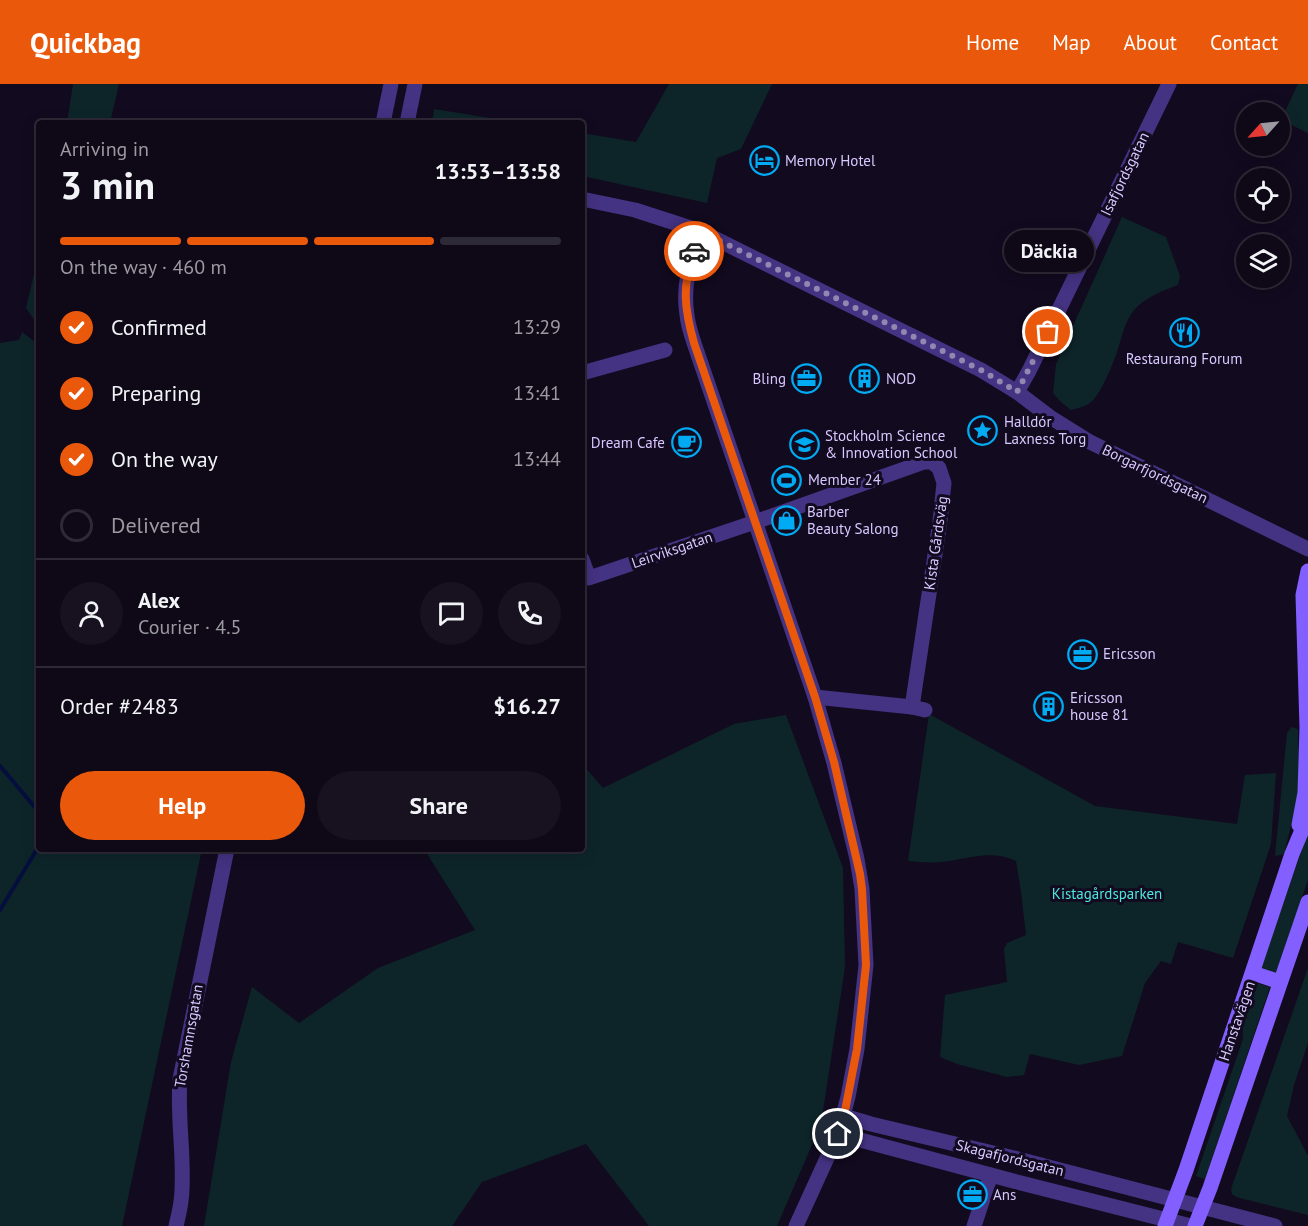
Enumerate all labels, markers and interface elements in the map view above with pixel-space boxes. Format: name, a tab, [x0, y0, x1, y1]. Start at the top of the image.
text: Quickbag	[30, 24, 141, 61]
text: Home	[966, 29, 1019, 56]
text: Map	[1052, 29, 1091, 56]
text: About	[1124, 29, 1177, 56]
text: Contact	[1210, 29, 1278, 56]
north arrow	[1236, 102, 1290, 156]
map controls	[1236, 102, 1290, 288]
street label: Isafjordsgatan	[1096, 129, 1153, 219]
text: Arriving in	[60, 136, 149, 162]
hotel icon: Memory Hotel	[748, 145, 780, 177]
place label: Memory Hotel	[785, 151, 876, 170]
text: 13:53–13:58	[435, 157, 561, 185]
text: 3 min	[60, 159, 155, 210]
button: locate	[1236, 168, 1290, 222]
courier	[664, 221, 724, 281]
callout: Däckia	[1003, 230, 1093, 272]
button: layers	[1236, 234, 1290, 288]
icon: car	[678, 235, 711, 268]
text: Däckia	[1021, 238, 1077, 264]
text: On the way · 460 m	[60, 254, 227, 280]
pin	[1022, 306, 1073, 357]
icon: check	[60, 311, 93, 344]
text: Confirmed	[111, 313, 207, 341]
text: 13:29	[513, 314, 561, 340]
icon: bag	[1031, 315, 1064, 348]
restaurant icon: Restaurang Forum	[1168, 316, 1200, 348]
place label: Restaurang Forum	[1126, 349, 1242, 368]
office icon: Bling	[791, 363, 823, 395]
building icon: NOD	[849, 363, 881, 395]
place label: Bling	[753, 369, 786, 388]
place label: NOD	[886, 369, 916, 388]
icon: check	[60, 377, 93, 410]
text: Preparing	[111, 379, 201, 407]
text: 13:41	[513, 380, 561, 406]
place label: Halldór Laxness Torg	[1004, 412, 1086, 448]
place icon: Halldór Laxness Torg	[967, 415, 999, 447]
place label: Stockholm Science & Innovation School	[825, 426, 958, 462]
cafe icon: Dream Cafe	[670, 427, 702, 459]
school or university icon: Stockholm Science & Innovation School	[788, 429, 820, 461]
place label: Dream Cafe	[591, 433, 665, 452]
street label: Borgarfjordsgatan	[1099, 440, 1211, 507]
icon: check	[60, 443, 93, 476]
text: On the way	[111, 445, 218, 473]
text: 13:44	[513, 446, 561, 472]
sports icon: Member 24	[771, 464, 803, 496]
place label: Member 24	[808, 470, 881, 489]
street label: Kista Gårdsväg	[919, 495, 952, 591]
place label: Barber Beauty Salong	[807, 502, 899, 538]
shop icon: Barber Beauty Salong	[770, 505, 802, 537]
text: Delivered	[111, 511, 201, 539]
street label: Leirviksgatan	[629, 527, 715, 572]
button: person	[60, 582, 123, 645]
button: chat	[420, 582, 483, 645]
button: phone	[498, 582, 561, 645]
text: Alex	[138, 586, 180, 614]
text: Courier · 4.5	[138, 614, 241, 640]
office icon: Ericsson	[1066, 638, 1098, 670]
place label: Ericsson	[1103, 644, 1156, 663]
place label: Ericsson house 81	[1070, 688, 1129, 724]
building icon: Ericsson house 81	[1033, 691, 1065, 723]
text: Order #2483	[60, 692, 179, 720]
text: $16.27	[493, 692, 561, 720]
button: Help	[60, 771, 305, 840]
button: Share	[317, 771, 561, 840]
park label: Kistagårdsparken	[1052, 884, 1162, 903]
street label: Hanstavägen	[1214, 978, 1259, 1063]
street label: Torshamnsgatan	[170, 983, 207, 1089]
pin	[812, 1108, 863, 1159]
icon: home	[821, 1117, 854, 1150]
street label: Skagafjordsgatan	[954, 1135, 1066, 1180]
office icon: Ans	[956, 1179, 988, 1211]
place label: Ans	[993, 1185, 1016, 1204]

